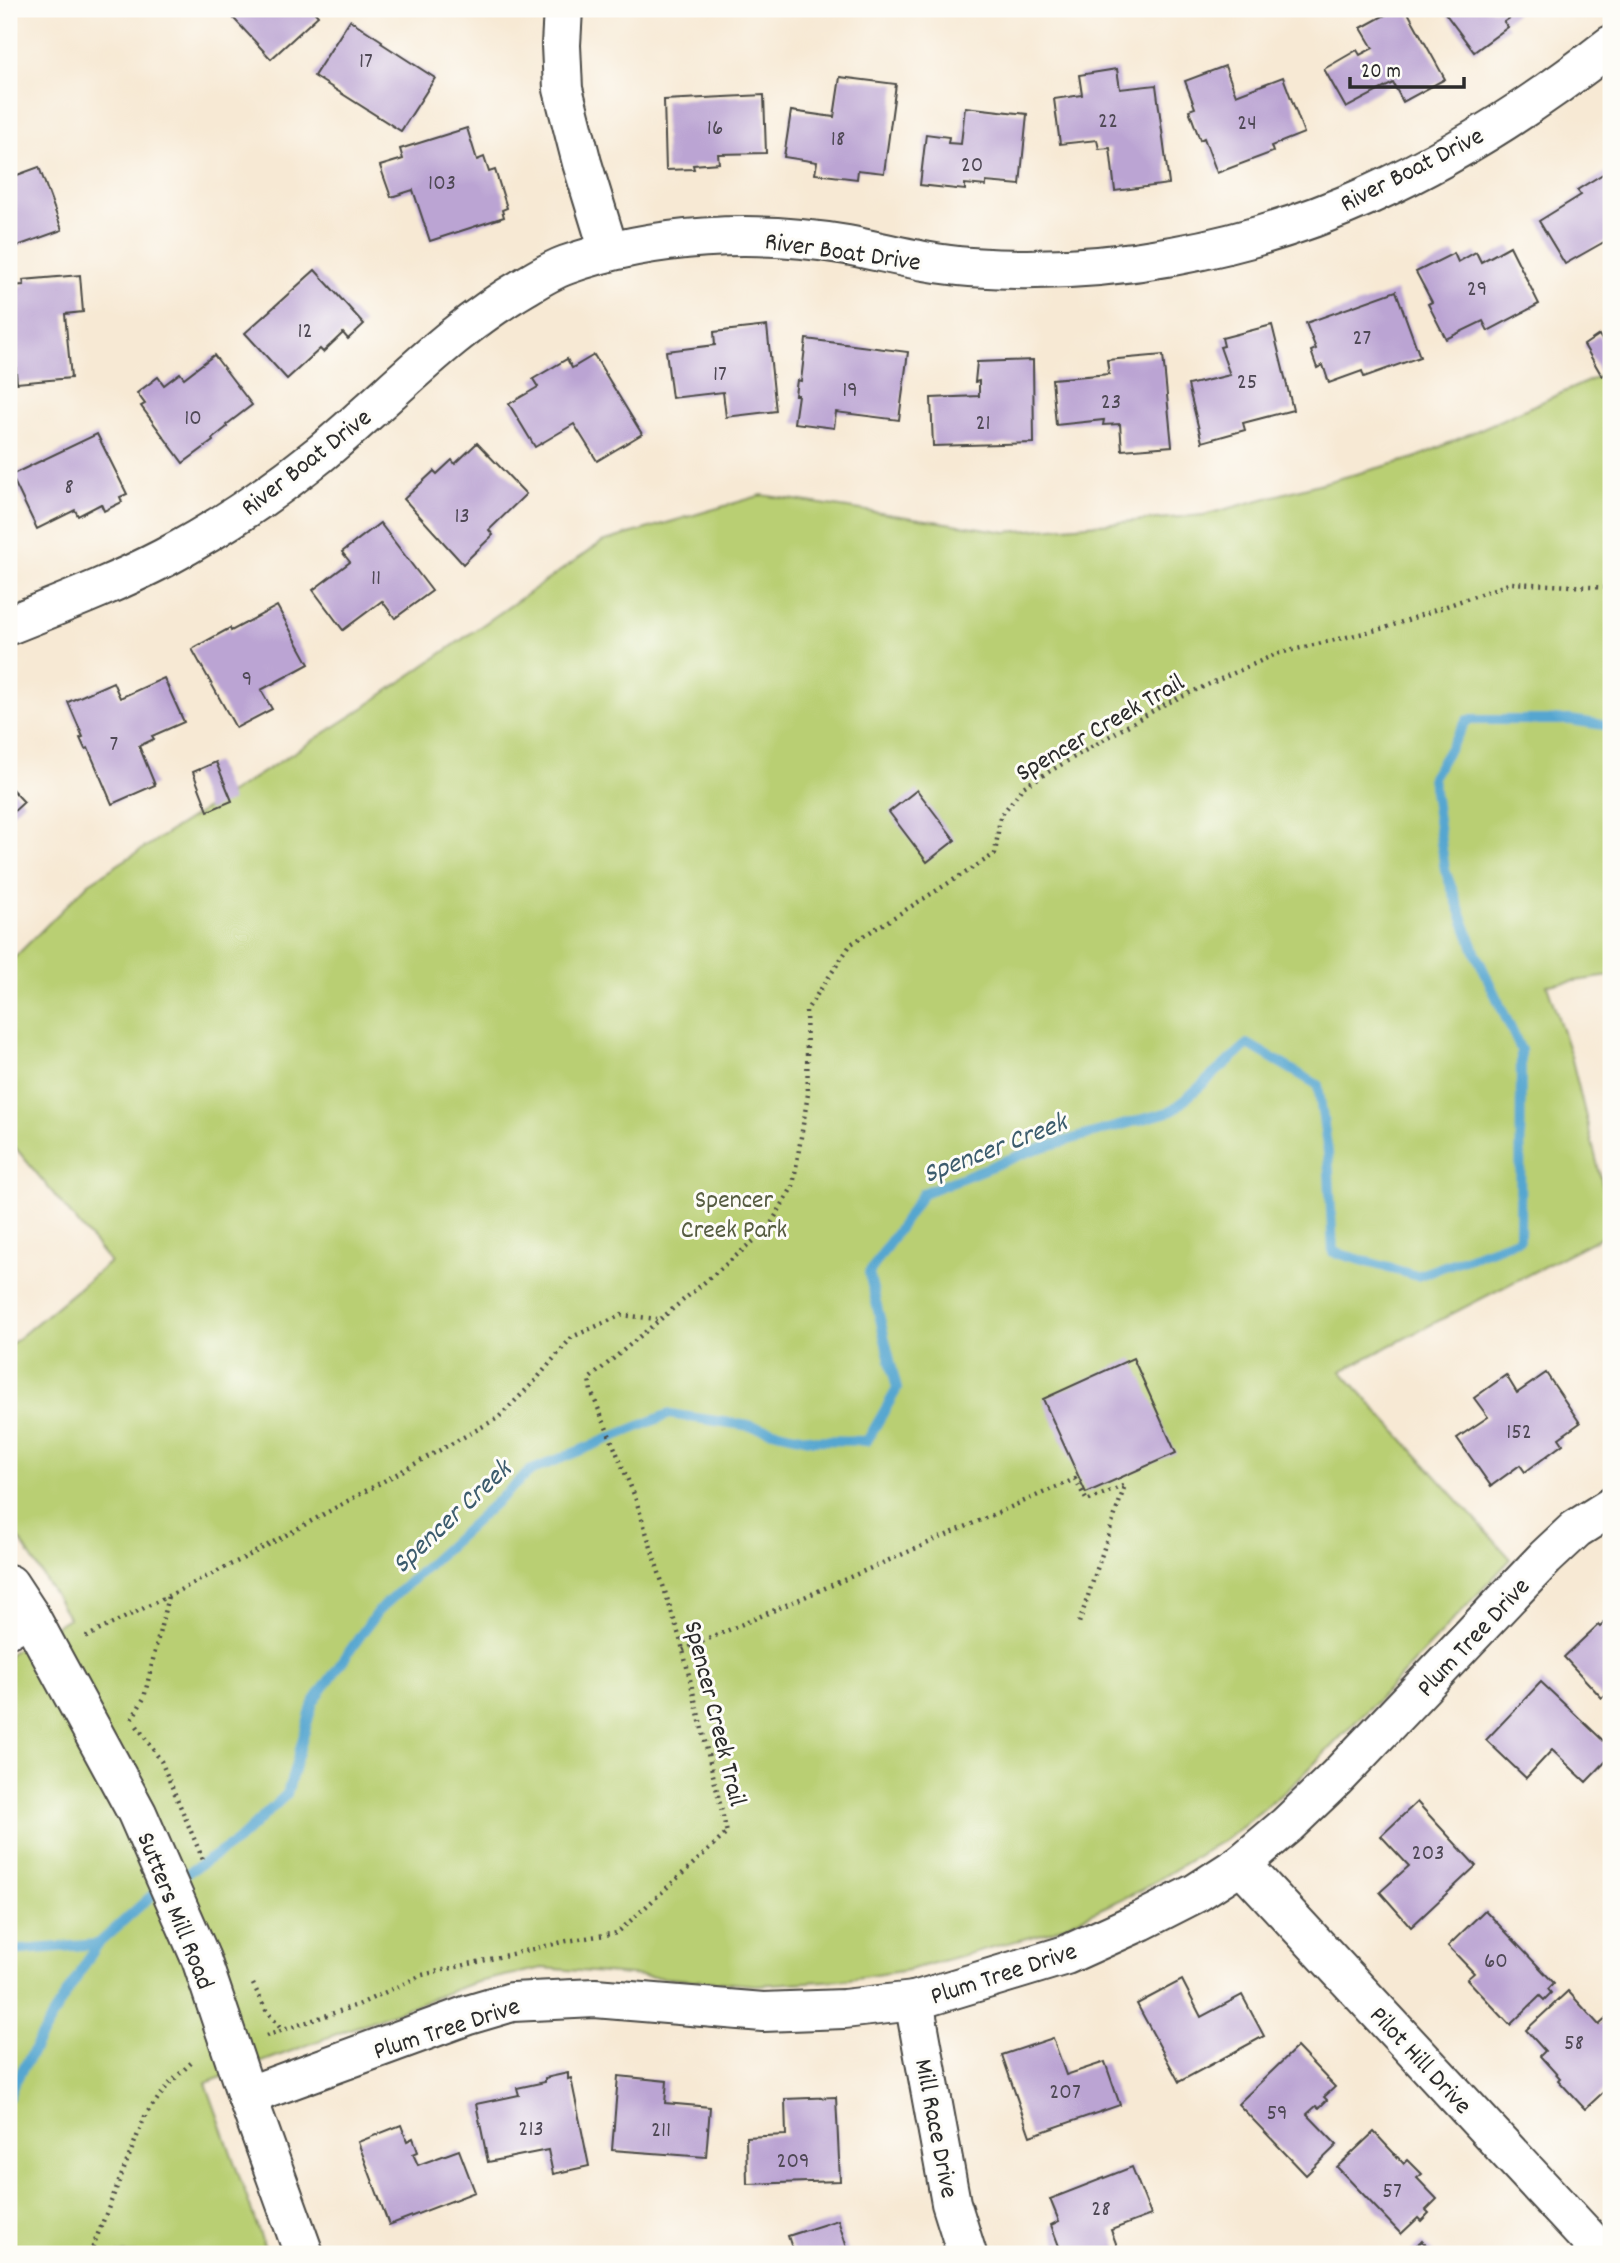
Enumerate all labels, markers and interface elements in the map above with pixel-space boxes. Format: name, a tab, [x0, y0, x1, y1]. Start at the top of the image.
house number: 17	[359, 46, 373, 79]
scale bar	[1350, 46, 1464, 90]
text: 20 m	[1361, 58, 1401, 88]
house number: 22	[1098, 106, 1118, 139]
house number: 24	[1237, 108, 1257, 141]
house number: 16	[707, 113, 723, 146]
street label: River Boat Drive	[1334, 119, 1491, 223]
house number: 18	[831, 124, 845, 157]
house number: 20	[961, 150, 983, 183]
house number: 103	[428, 168, 456, 201]
street label: River Boat Drive	[762, 224, 923, 283]
house number: 29	[1467, 274, 1487, 307]
house number: 12	[297, 316, 313, 349]
house number: 27	[1353, 323, 1371, 356]
house number: 17	[713, 359, 727, 392]
house number: 25	[1237, 367, 1257, 400]
house number: 19	[842, 375, 858, 408]
house number: 23	[1101, 387, 1121, 420]
street label: River Boat Drive	[234, 401, 380, 527]
house number: 10	[184, 403, 202, 436]
house number: 21	[975, 408, 991, 441]
house number: 8	[64, 472, 74, 505]
house number: 13	[454, 501, 470, 534]
house number: 11	[371, 563, 381, 596]
house number: 9	[242, 664, 252, 697]
street label: Spencer Creek Trail	[1009, 666, 1192, 792]
house number: 7	[110, 729, 118, 762]
water label: Spencer Creek	[918, 1104, 1076, 1196]
park label: Spencer Creek Park	[681, 1183, 787, 1250]
house number: 152	[1506, 1417, 1532, 1450]
water label: Spencer Creek	[384, 1451, 524, 1585]
street label: Plum Tree Drive	[1409, 1570, 1540, 1707]
street label: Spencer Creek Trail	[673, 1617, 754, 1810]
street label: Sutters Mill Road	[125, 1827, 222, 1996]
house number: 203	[1412, 1838, 1444, 1871]
street label: Plum Tree Drive	[926, 1934, 1082, 2016]
house number: 60	[1484, 1946, 1508, 1979]
street label: Plum Tree Drive	[369, 1989, 525, 2071]
street label: Pilot Hill Drive	[1359, 1999, 1479, 2124]
house number: 58	[1564, 2028, 1584, 2061]
street label: Mill Race Drive	[903, 2056, 966, 2201]
house number: 207	[1049, 2077, 1081, 2110]
house number: 59	[1266, 2098, 1288, 2131]
house number: 213	[518, 2114, 544, 2147]
house number: 211	[651, 2115, 671, 2148]
house number: 209	[776, 2146, 810, 2179]
house number: 57	[1382, 2176, 1402, 2209]
house number: 28	[1091, 2194, 1111, 2227]

